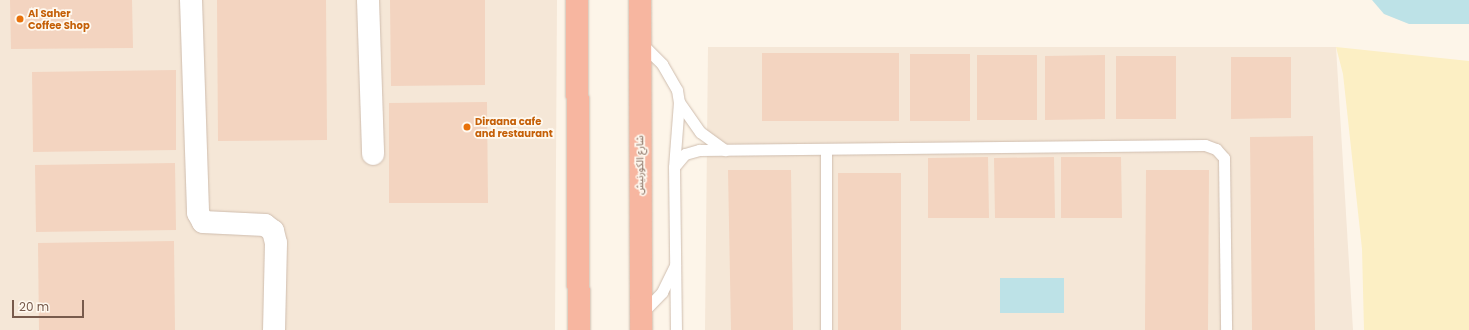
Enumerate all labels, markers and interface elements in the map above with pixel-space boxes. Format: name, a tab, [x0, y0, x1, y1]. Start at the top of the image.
place label: Al Saher Coffee Shop	[28, 7, 90, 30]
marker: Al Saher Coffee Shop	[15, 14, 25, 24]
place label: Diraana cafe and restaurant	[475, 115, 553, 138]
marker: Diraana cafe and restaurant	[462, 122, 472, 132]
street label: شارع الكورنيش	[634, 135, 646, 195]
scale bar	[14, 292, 86, 318]
text: 20 m	[19, 298, 49, 315]

